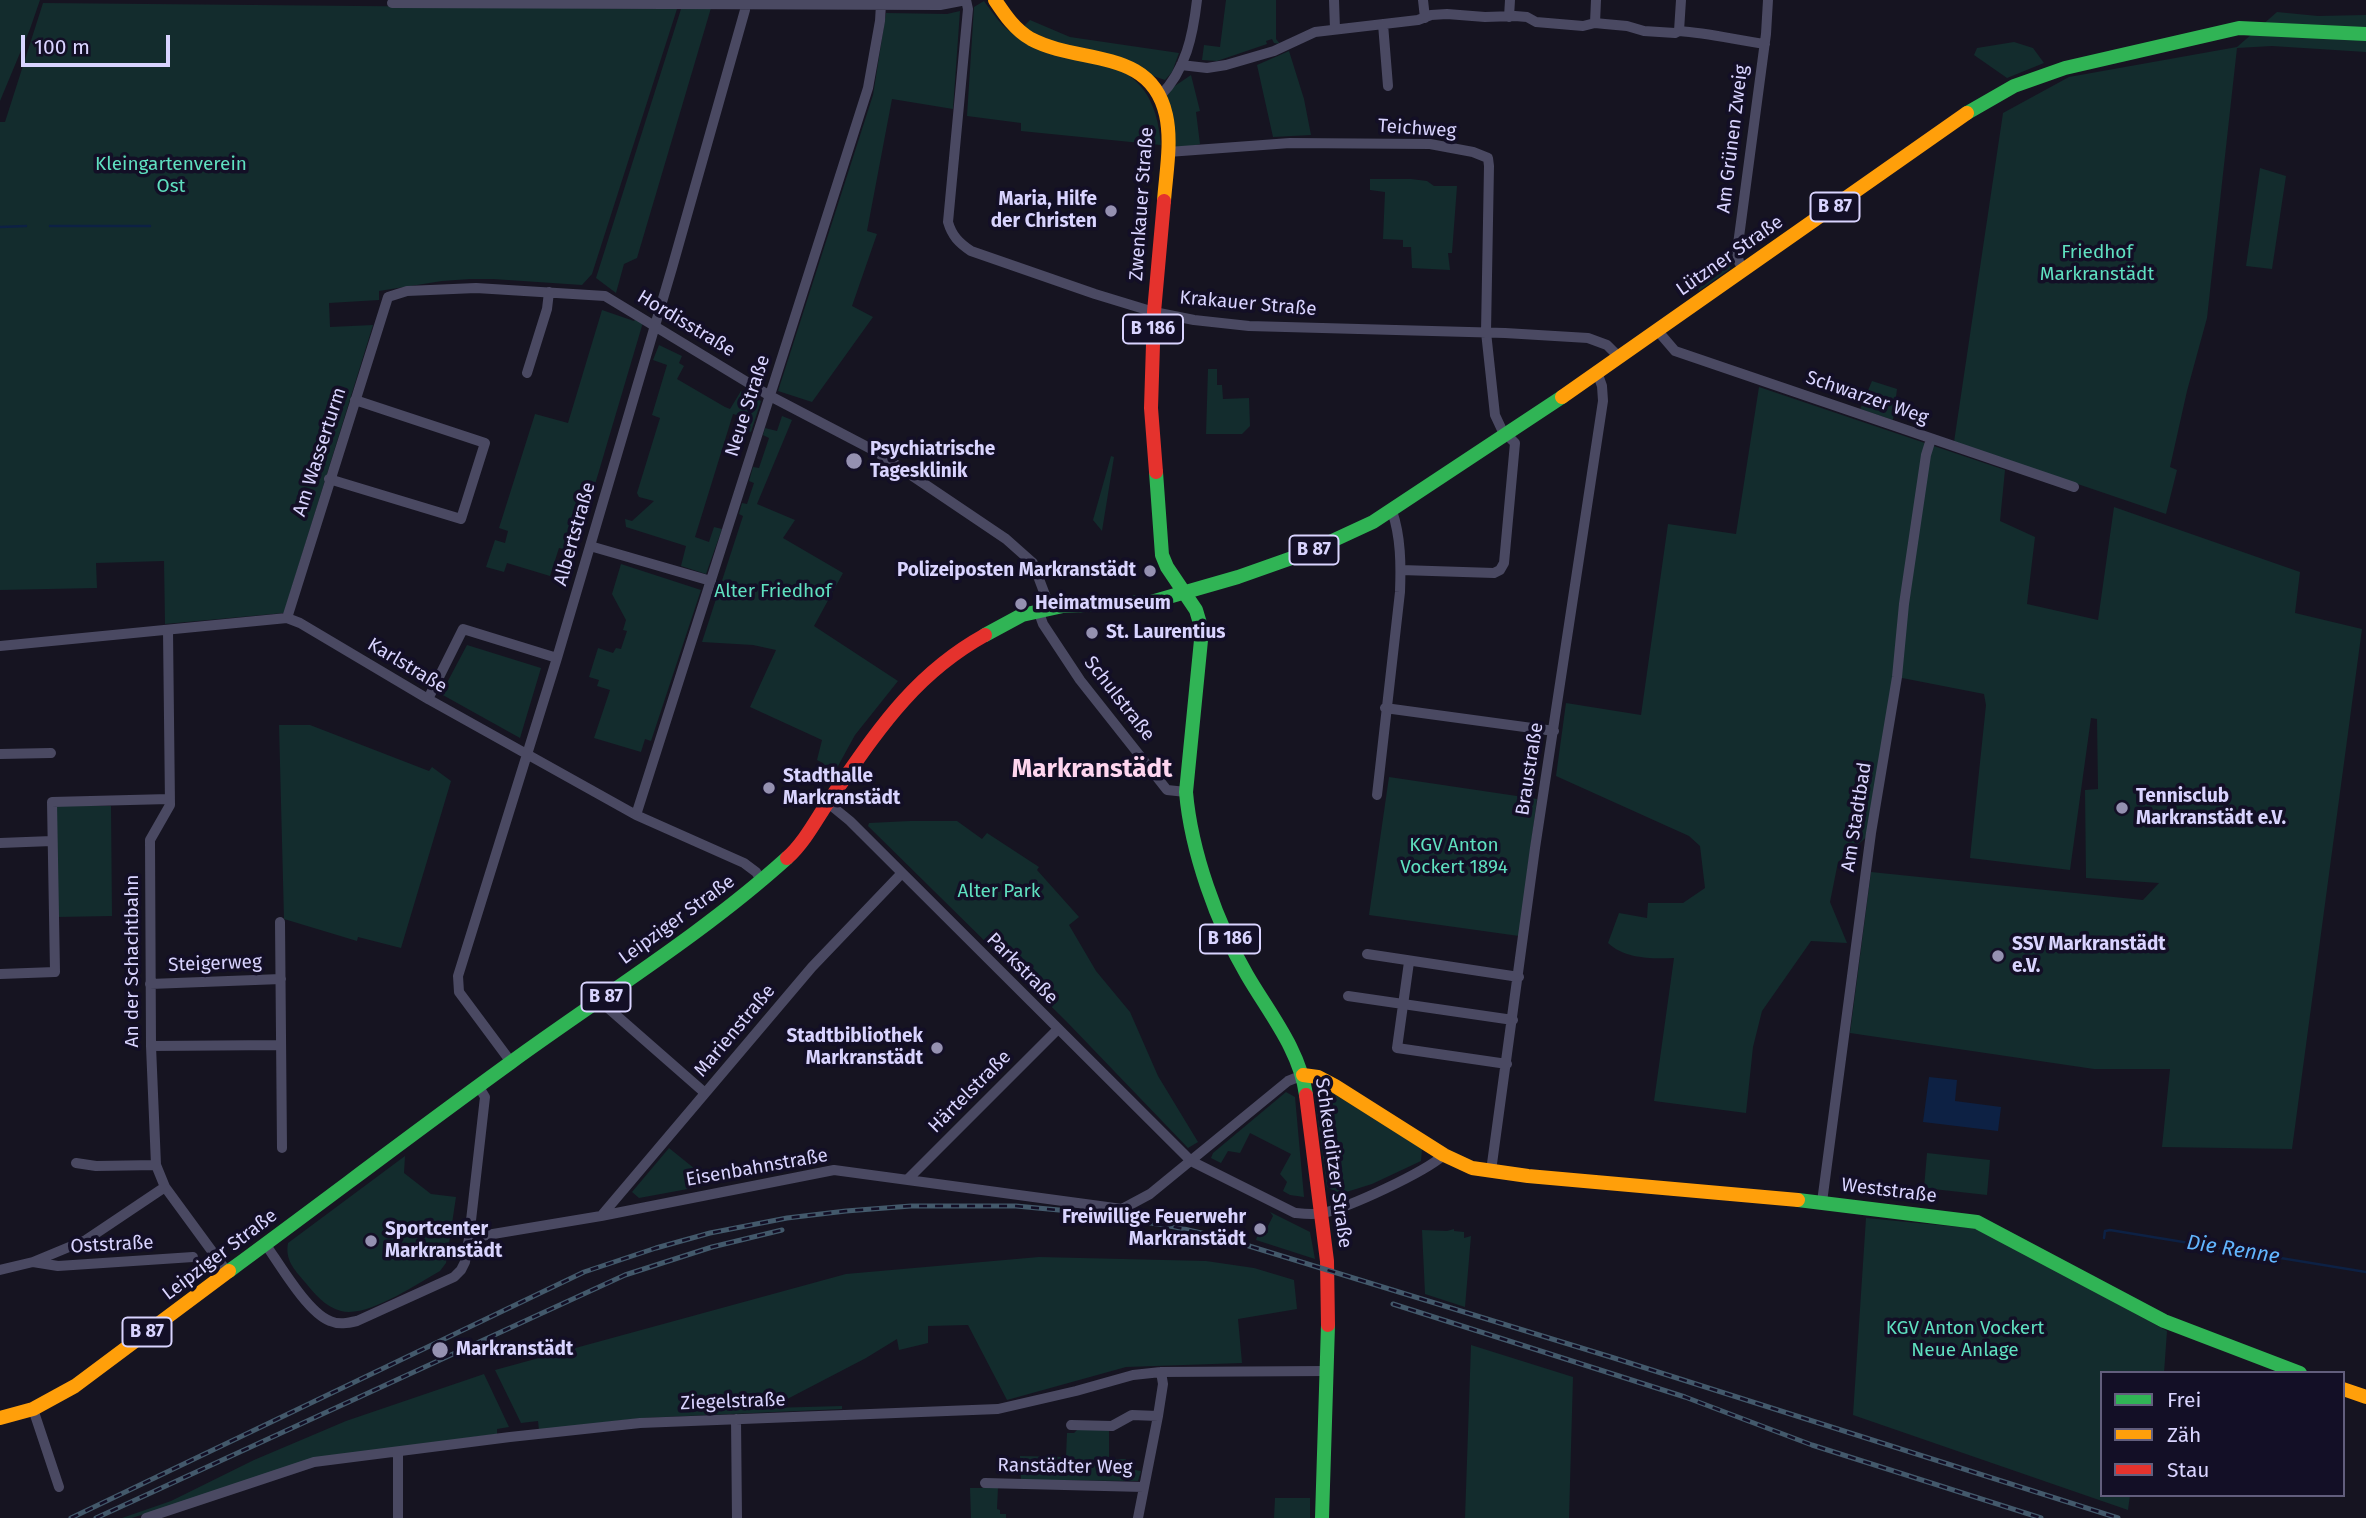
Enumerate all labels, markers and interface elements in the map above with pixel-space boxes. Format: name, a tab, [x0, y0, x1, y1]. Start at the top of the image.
scale bar	[24, 21, 173, 65]
text: 100 m	[34, 34, 90, 60]
street label: Am Grünen Zweig	[1713, 64, 1753, 214]
street label: Teichweg	[1377, 115, 1457, 143]
street label: Zwenkauer Straße	[1125, 126, 1159, 282]
park label: Kleingartenverein Ost	[95, 154, 247, 198]
place label: Maria, Hilfe der Christen	[991, 189, 1097, 233]
road number: B 87	[1811, 192, 1860, 222]
marker: Maria, Hilfe der Christen	[1103, 203, 1119, 219]
street label: Lützner Straße	[1672, 211, 1788, 301]
park label: Friedhof Markranstädt	[2040, 242, 2154, 286]
street label: Hordisstraße	[633, 286, 739, 362]
street label: Krakauer Straße	[1178, 287, 1318, 321]
road number: B 186	[1123, 314, 1183, 344]
street label: Neue Straße	[721, 352, 775, 460]
street label: Schwarzer Weg	[1803, 366, 1931, 430]
street label: Am Wasserturm	[288, 385, 352, 519]
place label: Psychiatrische Tagesklinik	[870, 439, 995, 483]
marker: Psychiatrische Tagesklinik	[844, 451, 864, 471]
street label: Albertstraße	[549, 480, 601, 588]
road number: B 87	[1290, 536, 1338, 564]
place label: Polizeiposten Markranstädt	[897, 560, 1136, 582]
marker: Polizeiposten Markranstädt	[1142, 563, 1158, 579]
park label: Alter Friedhof	[714, 581, 832, 603]
place label: Heimatmuseum	[1035, 593, 1171, 615]
marker: Heimatmuseum	[1013, 596, 1029, 612]
place label: St. Laurentius	[1106, 622, 1225, 644]
marker: St. Laurentius	[1084, 625, 1100, 641]
street label: Karlstraße	[363, 633, 451, 699]
street label: Schulstraße	[1079, 652, 1159, 746]
street label: Braustraße	[1511, 721, 1549, 817]
district label: Markranstädt	[1012, 754, 1172, 786]
street label: Am Stadtbad	[1837, 761, 1877, 873]
place label: Stadthalle Markranstädt	[783, 766, 900, 810]
marker: Stadthalle Markranstädt	[761, 780, 777, 796]
place label: Tennisclub Markranstädt e.V.	[2136, 786, 2286, 830]
marker: Tennisclub Markranstädt e.V.	[2114, 800, 2130, 816]
park label: KGV Anton Vockert 1894	[1400, 835, 1508, 879]
street label: Leipziger Straße	[615, 870, 739, 970]
street label: An der Schachtbahn	[122, 875, 144, 1047]
park label: Alter Park	[957, 881, 1041, 903]
road number: B 186	[1200, 924, 1260, 954]
street label: Parkstraße	[982, 929, 1062, 1009]
place label: SSV Markranstädt e.V.	[2012, 934, 2166, 978]
marker: SSV Markranstädt e.V.	[1990, 948, 2006, 964]
street label: Steigerweg	[168, 951, 262, 977]
street label: Marienstraße	[690, 980, 780, 1082]
road number: B 87	[582, 982, 630, 1012]
place label: Stadtbibliothek Markranstädt	[786, 1026, 923, 1070]
marker: Stadtbibliothek Markranstädt	[929, 1040, 945, 1056]
street label: Härtelstraße	[924, 1046, 1016, 1138]
street label: Schkeuditzer Straße	[1310, 1076, 1356, 1250]
street label: Eisenbahnstraße	[684, 1144, 830, 1192]
street label: Weststraße	[1840, 1174, 1938, 1208]
street label: Leipziger Straße	[158, 1204, 282, 1306]
place label: Freiwillige Feuerwehr Markranstädt	[1062, 1207, 1246, 1251]
place label: Sportcenter Markranstädt	[385, 1219, 502, 1263]
marker: Freiwillige Feuerwehr Markranstädt	[1252, 1221, 1268, 1237]
water label: Die Renne	[2185, 1230, 2281, 1270]
street label: Oststraße	[70, 1231, 154, 1259]
marker: Sportcenter Markranstädt	[363, 1233, 379, 1249]
road number: B 87	[122, 1317, 172, 1346]
park label: KGV Anton Vockert Neue Anlage	[1886, 1318, 2044, 1362]
place label: Markranstädt	[456, 1339, 573, 1361]
marker: Markranstädt	[430, 1340, 450, 1360]
legend	[2100, 1371, 2345, 1497]
text: Frei	[2167, 1387, 2201, 1413]
street label: Ziegelstraße	[680, 1389, 786, 1415]
text: Zäh	[2167, 1422, 2201, 1448]
street label: Ranstädter Weg	[997, 1454, 1133, 1480]
text: Stau	[2167, 1457, 2210, 1483]

